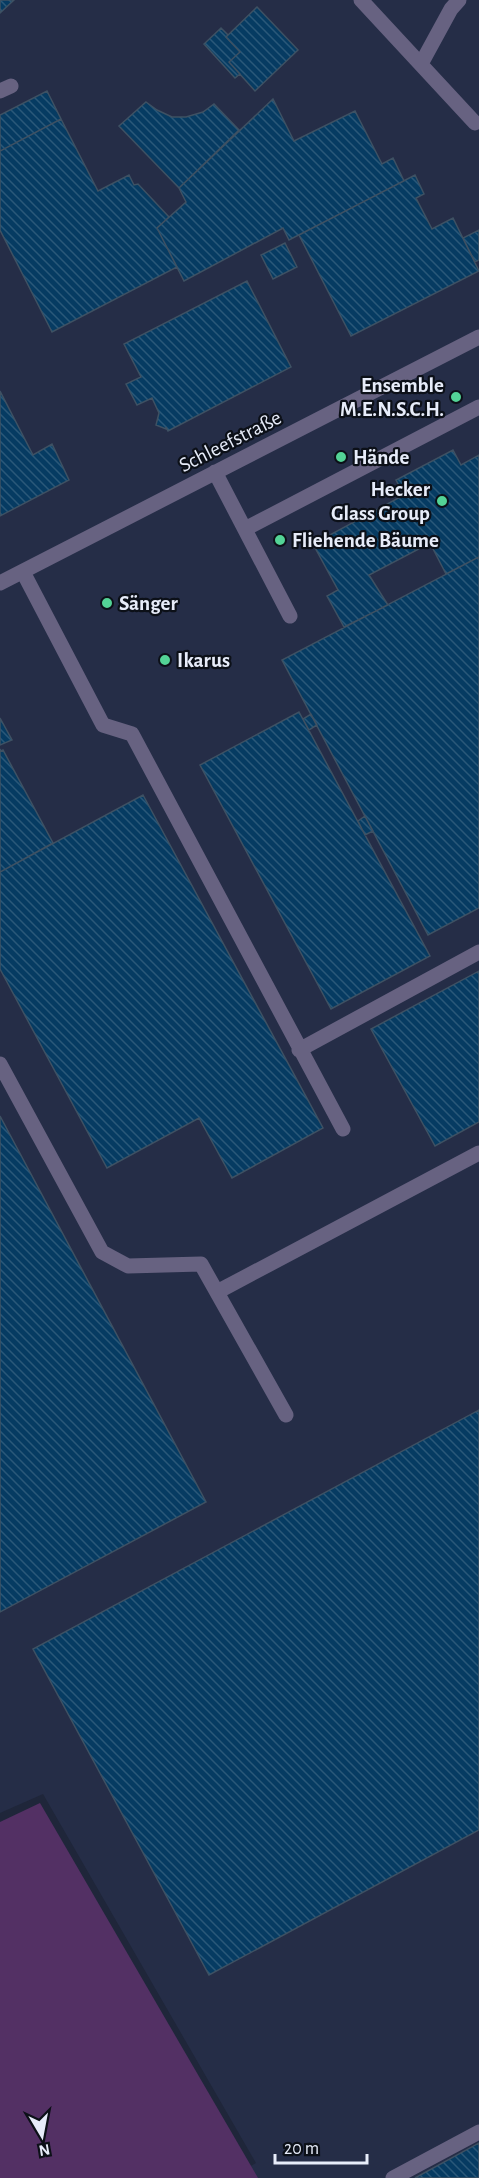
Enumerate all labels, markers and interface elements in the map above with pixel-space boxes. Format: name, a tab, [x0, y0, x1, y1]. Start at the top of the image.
place label: Ensemble M.E.N.S.C.H.	[340, 375, 444, 420]
marker: Ensemble M.E.N.S.C.H.	[449, 390, 463, 404]
street label: Schleefstraße	[176, 407, 285, 476]
place label: Hände	[353, 447, 409, 468]
marker: Hände	[334, 450, 348, 464]
place label: Hecker Glass Group	[331, 479, 431, 524]
marker: Hecker Glass Group	[435, 494, 449, 508]
place label: Fliehende Bäume	[292, 530, 439, 551]
marker: Fliehende Bäume	[273, 533, 287, 547]
place label: Sänger	[119, 593, 179, 614]
marker: Sänger	[100, 596, 114, 610]
place label: Ikarus	[177, 650, 230, 671]
marker: Ikarus	[158, 653, 172, 667]
north arrow	[12, 2106, 72, 2166]
scale bar	[275, 2127, 366, 2165]
text: 20 m	[284, 2140, 319, 2158]
text: N	[38, 2141, 51, 2159]

